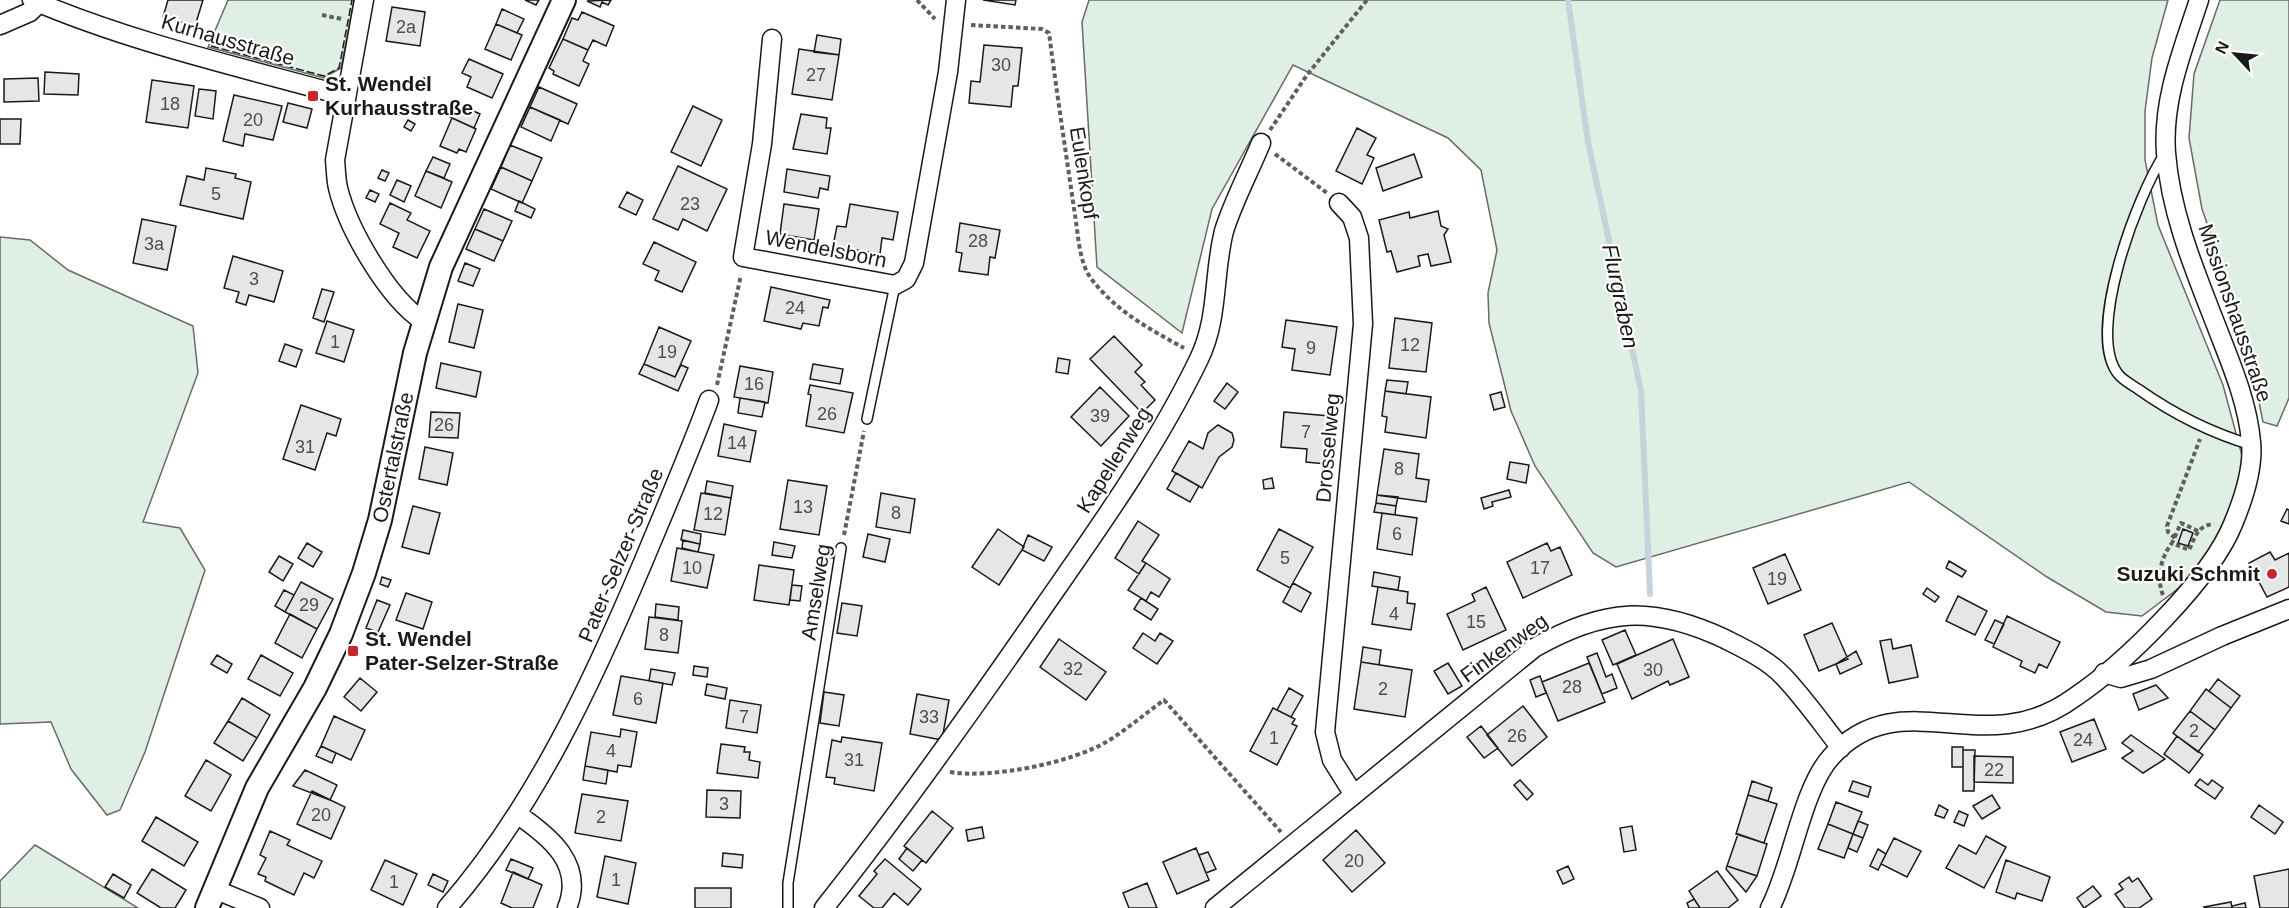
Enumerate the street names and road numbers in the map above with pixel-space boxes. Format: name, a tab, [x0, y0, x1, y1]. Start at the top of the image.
street label: Kurhausstraße	[159, 9, 298, 70]
street label: Eulenkopf	[1066, 125, 1103, 221]
street label: Missionshausstraße	[2194, 221, 2277, 405]
street label: Wendelsborn	[763, 225, 889, 272]
street label: Ostertalstraße	[368, 390, 418, 525]
street label: Drosselweg	[1311, 392, 1344, 504]
street label: Kapellenweg	[1072, 403, 1155, 517]
street label: Pater-Selzer-Straße	[573, 464, 668, 645]
street label: Amselweg	[797, 542, 834, 642]
street label: Finkenweg	[1456, 608, 1552, 687]

